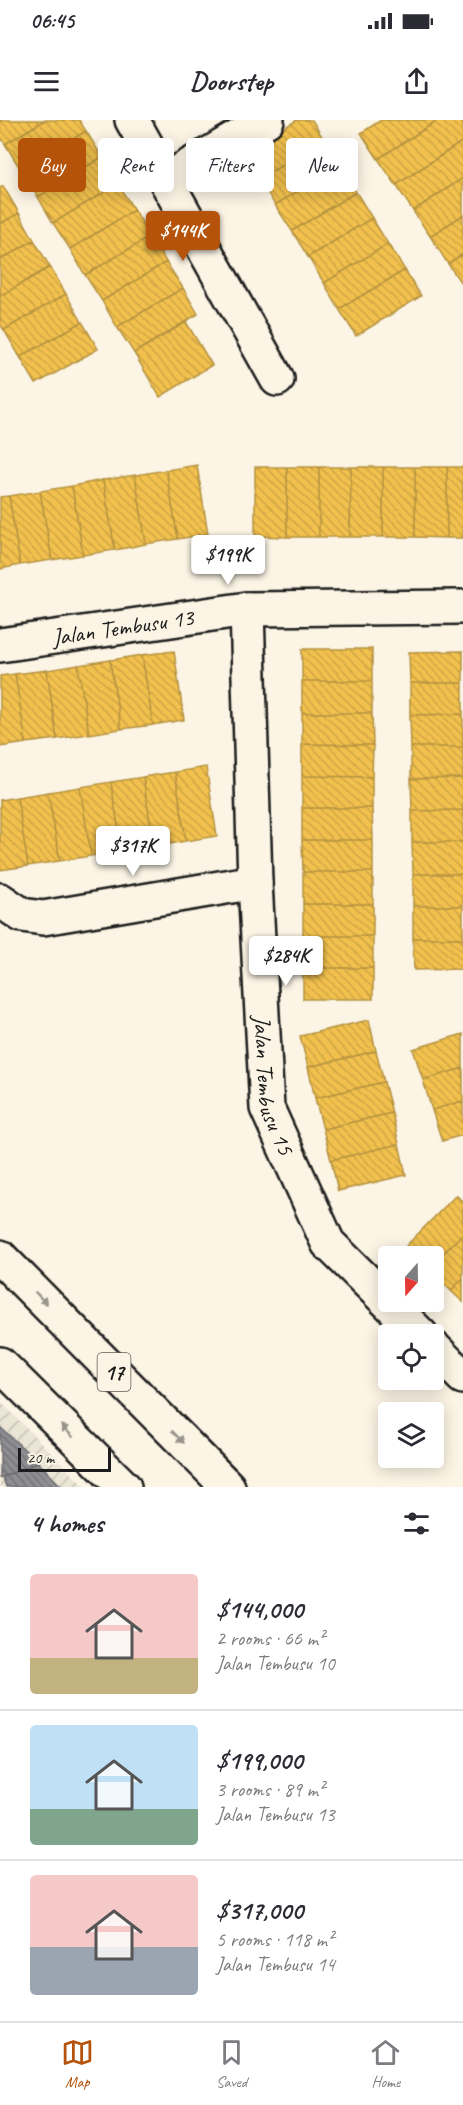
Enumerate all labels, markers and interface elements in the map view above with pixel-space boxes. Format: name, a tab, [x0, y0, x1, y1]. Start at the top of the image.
text: 06:45	[30, 7, 74, 35]
text: Doorstep	[190, 64, 273, 98]
icon: menu	[30, 65, 63, 98]
icon: share	[400, 65, 433, 98]
chip: Buy	[18, 138, 86, 192]
chip: Rent	[98, 138, 174, 192]
chip: Filters	[186, 138, 274, 192]
chip: New	[286, 138, 358, 192]
pin: $144K	[141, 211, 225, 262]
text: $144K	[160, 218, 206, 243]
pin: $199K	[186, 535, 270, 586]
text: $199K	[205, 542, 251, 567]
street label: Jalan Tembusu 13	[49, 602, 198, 652]
pin: $317K	[91, 826, 175, 877]
text: $317K	[110, 833, 156, 858]
pin: $284K	[244, 936, 328, 987]
text: $284K	[263, 943, 309, 968]
street label: Jalan Tembusu 15	[247, 1014, 302, 1161]
north arrow	[378, 1246, 444, 1312]
map controls	[378, 1246, 444, 1468]
one-way arrow	[34, 1291, 48, 1305]
button: locate	[378, 1324, 444, 1390]
road number: 17	[98, 1353, 130, 1391]
button: layers	[378, 1402, 444, 1468]
one-way arrow	[60, 1424, 75, 1438]
one-way arrow	[171, 1429, 185, 1443]
scale bar	[18, 1445, 111, 1472]
text: 20 m	[27, 1448, 54, 1468]
text: 4 homes	[30, 1507, 103, 1540]
icon: filters	[400, 1507, 433, 1540]
text: $144,000	[216, 1593, 303, 1626]
icon: home	[78, 1598, 150, 1670]
text: 2 rooms · 66 m²	[216, 1626, 324, 1651]
text: Jalan Tembusu 10	[216, 1651, 335, 1676]
text: $199,000	[216, 1744, 302, 1777]
icon: home	[78, 1749, 150, 1821]
text: 3 rooms · 89 m²	[216, 1777, 324, 1802]
text: Jalan Tembusu 13	[216, 1802, 335, 1827]
text: $317,000	[216, 1894, 303, 1927]
icon: home	[78, 1899, 150, 1971]
text: 5 rooms · 118 m²	[216, 1927, 333, 1952]
text: Jalan Tembusu 14	[216, 1952, 335, 1977]
tab: Map	[61, 2036, 94, 2092]
tab: Saved	[215, 2036, 248, 2092]
tab: Home	[369, 2036, 402, 2092]

